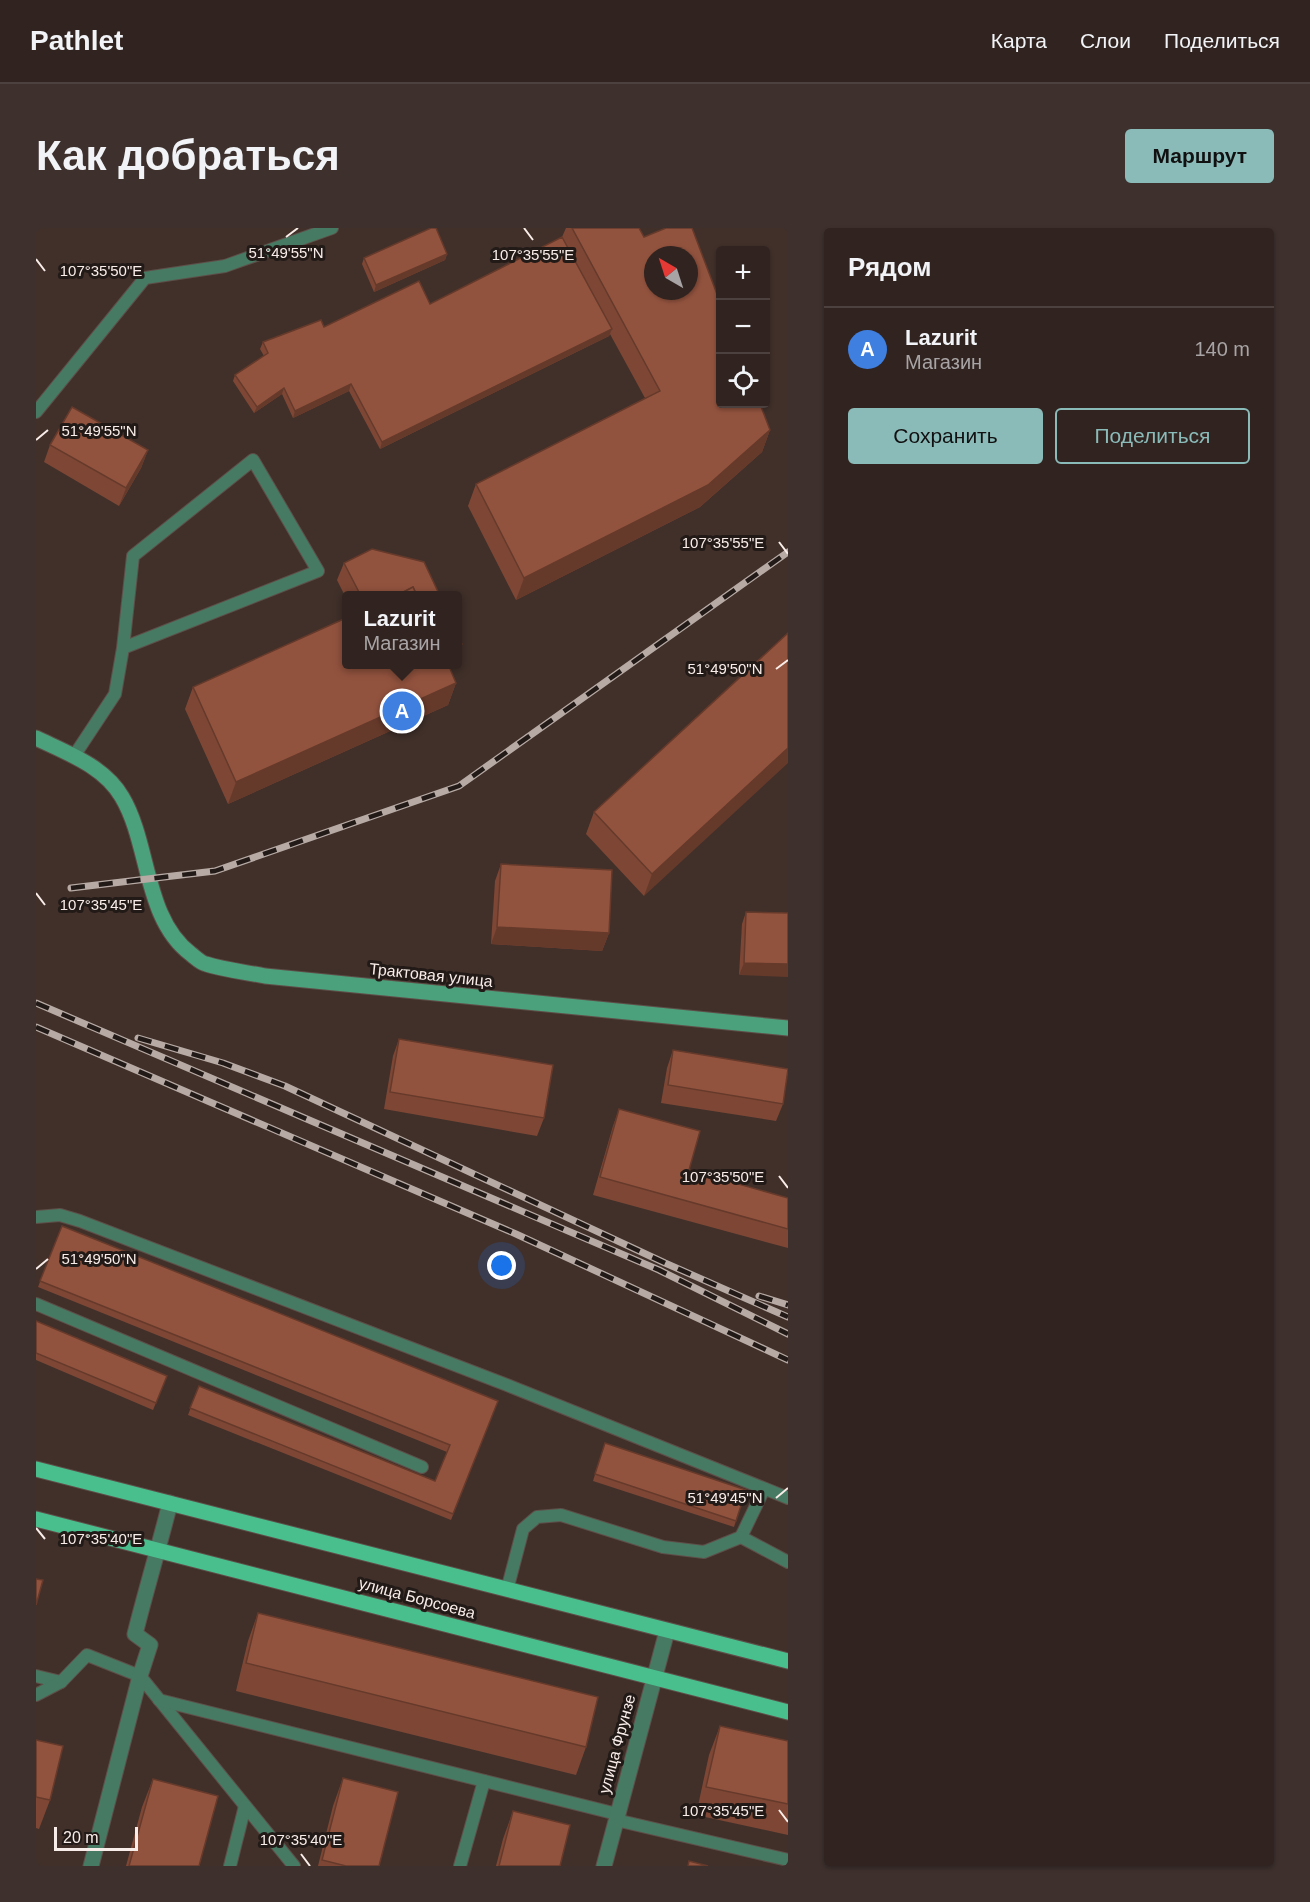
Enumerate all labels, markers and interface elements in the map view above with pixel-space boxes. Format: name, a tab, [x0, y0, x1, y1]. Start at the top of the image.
text: Pathlet	[30, 25, 123, 56]
text: Карта	[991, 29, 1047, 52]
text: Слои	[1080, 29, 1131, 52]
text: Поделиться	[1164, 29, 1280, 52]
button: Маршрут	[1125, 129, 1274, 183]
text: Как добраться	[36, 132, 340, 179]
text: 51°49'55"N	[248, 244, 324, 261]
text: 107°35'55"E	[492, 246, 574, 263]
north arrow	[644, 246, 698, 300]
map controls	[716, 246, 770, 408]
button: +	[716, 246, 770, 300]
text: Рядом	[848, 252, 931, 282]
text: 107°35'50"E	[60, 262, 142, 279]
button: −	[716, 300, 770, 354]
text: Lazurit	[905, 325, 977, 350]
text: A	[860, 338, 875, 360]
text: 140 m	[1194, 338, 1250, 360]
text: Магазин	[905, 351, 982, 373]
button: locate	[716, 354, 770, 408]
button: Сохранить	[848, 408, 1043, 464]
button: Поделиться	[1055, 408, 1250, 464]
text: 51°49'55"N	[61, 422, 137, 439]
text: 107°35'55"E	[682, 534, 764, 551]
popup	[342, 591, 462, 669]
text: Lazurit	[363, 606, 436, 631]
text: Магазин	[363, 632, 441, 654]
text: 51°49'50"N	[687, 660, 763, 677]
pin: A	[382, 688, 422, 734]
text: 107°35'45"E	[60, 896, 142, 913]
street label: Трактовая улица	[368, 960, 494, 990]
text: 107°35'50"E	[682, 1168, 764, 1185]
text: 51°49'50"N	[61, 1250, 137, 1267]
your location	[487, 1251, 516, 1280]
text: 51°49'45"N	[687, 1489, 763, 1506]
text: 107°35'40"E	[60, 1530, 142, 1547]
street label: улица Борсоева	[357, 1574, 477, 1622]
street label: улица Фрунзе	[596, 1692, 638, 1796]
text: 107°35'45"E	[682, 1802, 764, 1819]
scale bar	[54, 1824, 138, 1852]
text: 20 m	[63, 1829, 99, 1846]
text: 107°35'40"E	[260, 1831, 342, 1848]

